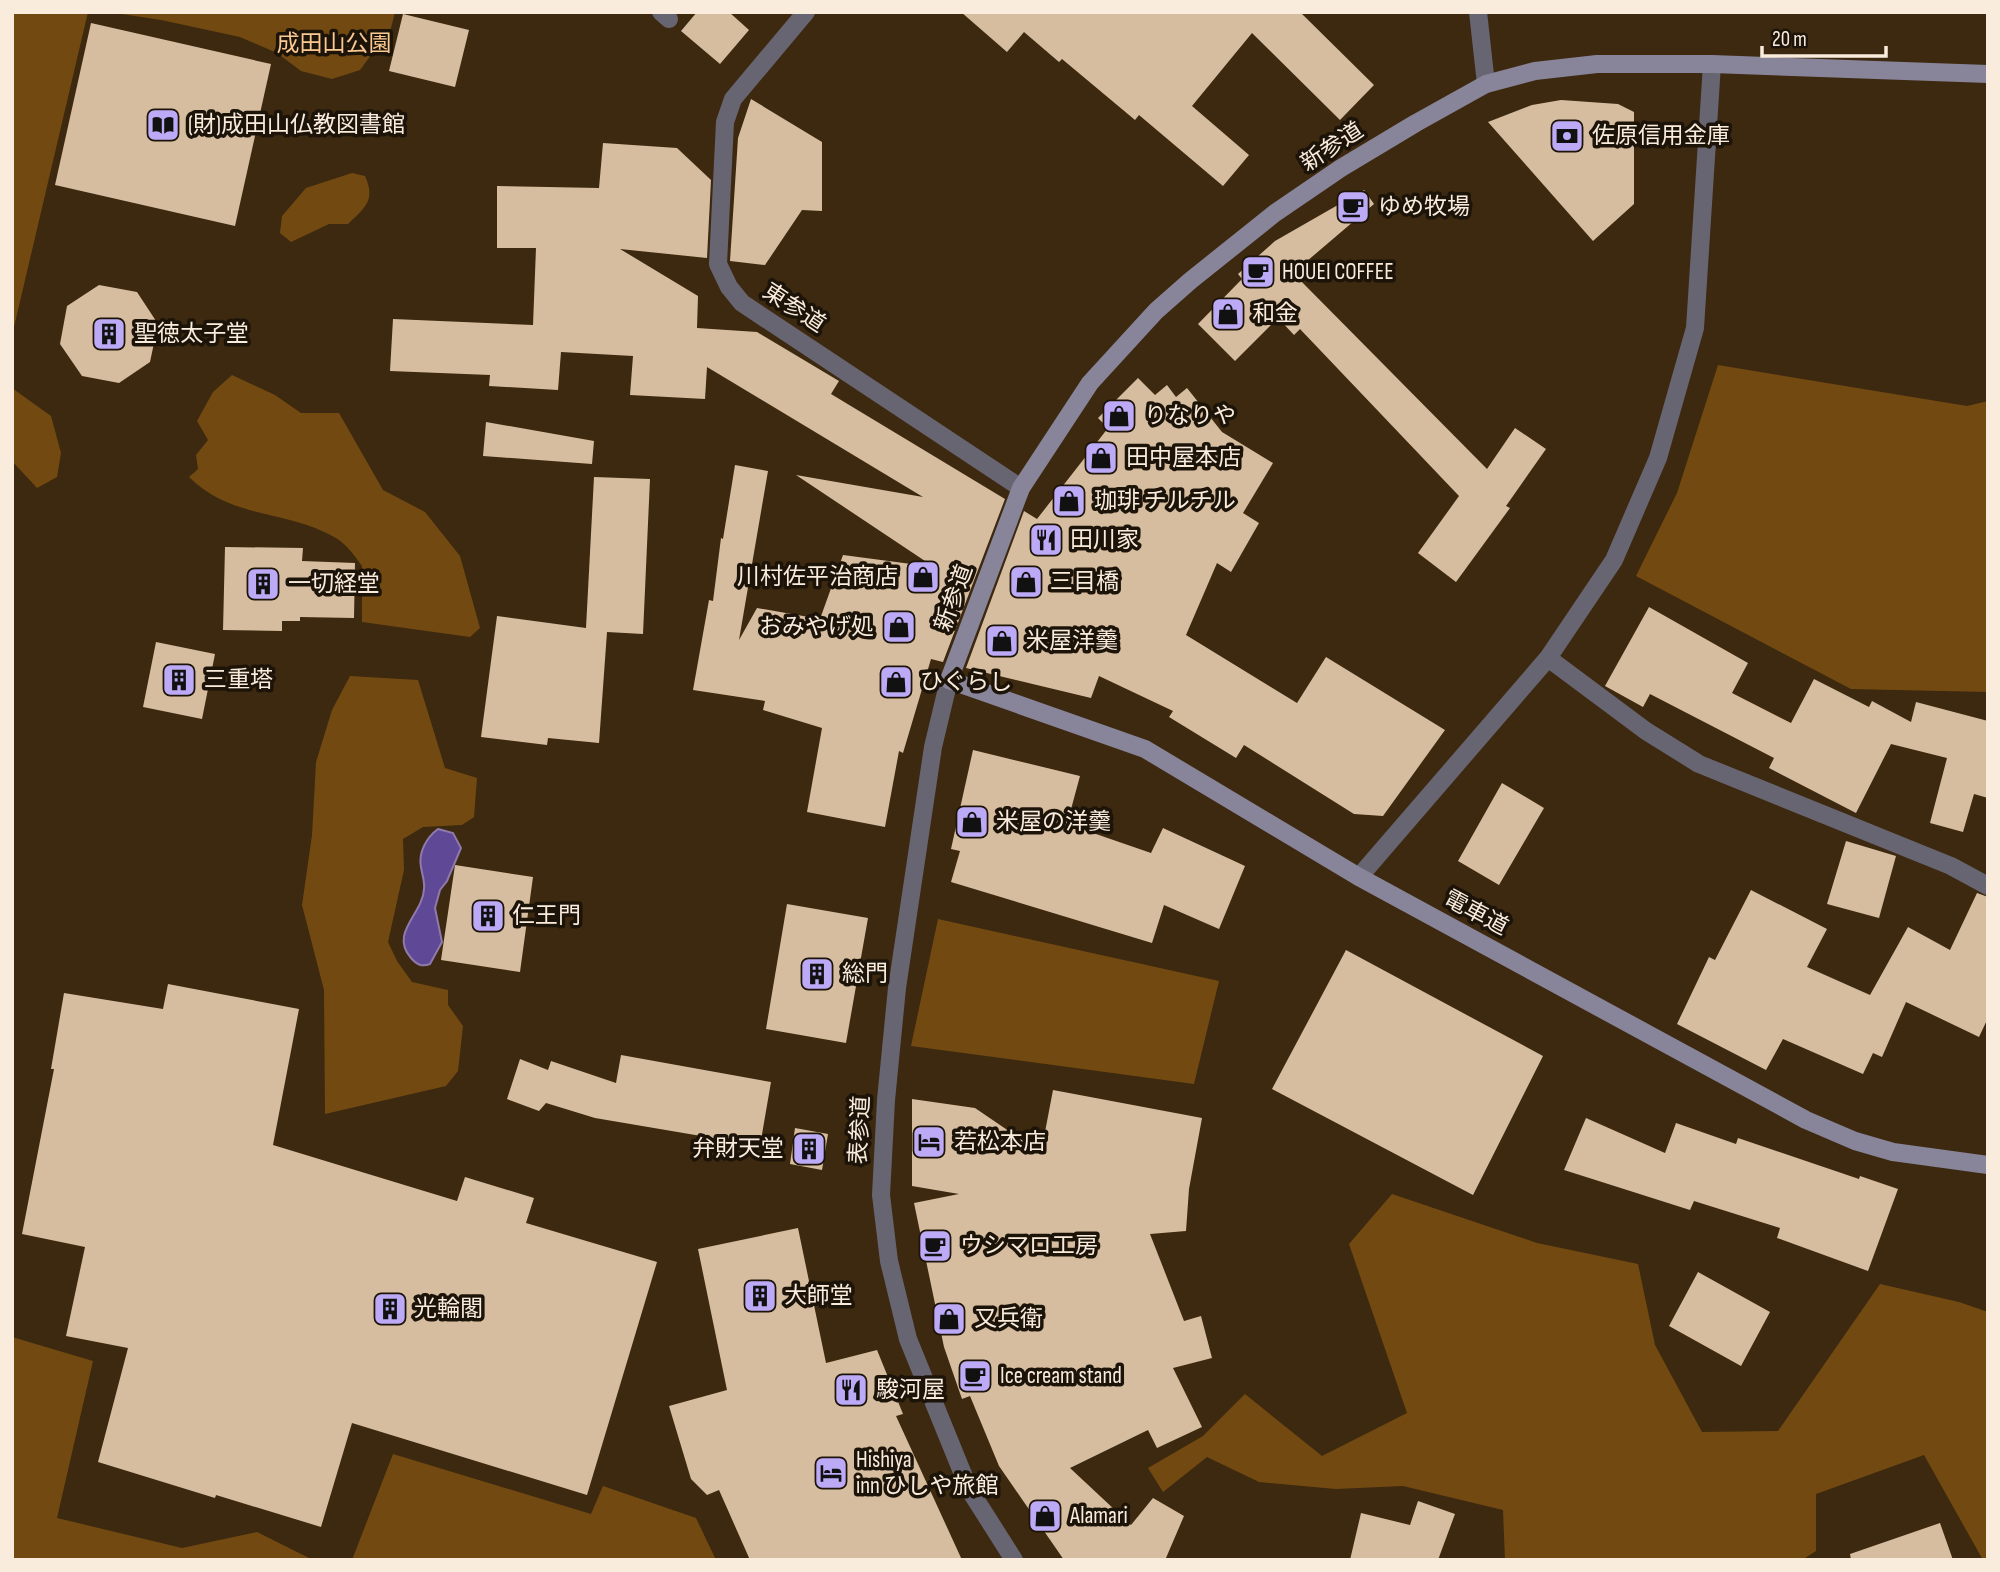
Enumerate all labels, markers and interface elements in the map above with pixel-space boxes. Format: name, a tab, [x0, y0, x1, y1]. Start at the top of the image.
scale bar	[1762, 14, 1886, 58]
text: 20 m	[1772, 27, 1807, 52]
park label: 成田山公園	[277, 30, 392, 58]
library icon: (財)成田山仏教図書館	[144, 106, 182, 144]
place label: (財)成田山仏教図書館	[188, 111, 405, 139]
street label: 新参道	[1295, 116, 1369, 178]
bank icon: 佐原信用金庫	[1548, 117, 1586, 155]
place label: 佐原信用金庫	[1592, 122, 1730, 150]
cafe icon: ゆめ牧場	[1334, 188, 1372, 226]
place label: ゆめ牧場	[1378, 193, 1470, 221]
cafe icon: HOUEI COFFEE	[1239, 253, 1277, 291]
place label: HOUEI COFFEE	[1282, 258, 1394, 286]
street label: 東参道	[757, 277, 831, 339]
shop icon: 和金	[1209, 295, 1247, 333]
place label: 和金	[1252, 300, 1298, 328]
building icon: 聖徳太子堂	[90, 315, 128, 353]
place label: 聖徳太子堂	[134, 320, 249, 348]
shop icon: りなりや	[1100, 397, 1138, 435]
place label: りなりや	[1144, 402, 1236, 430]
shop icon: 田中屋本店	[1082, 439, 1120, 477]
place label: 田中屋本店	[1126, 444, 1241, 472]
shop icon: 珈琲 チルチル	[1050, 482, 1088, 520]
place label: 珈琲 チルチル	[1094, 487, 1236, 515]
restaurant icon: 田川家	[1027, 521, 1065, 559]
place label: 田川家	[1070, 526, 1139, 554]
shop icon: 川村佐平治商店	[904, 558, 942, 596]
street label: 新参道	[929, 561, 979, 635]
place label: 川村佐平治商店	[737, 563, 898, 591]
shop icon: 三目橋	[1007, 563, 1045, 601]
building icon: 一切経堂	[244, 565, 282, 603]
place label: 三目橋	[1050, 568, 1119, 596]
place label: 一切経堂	[288, 570, 380, 598]
shop icon: おみやげ処	[880, 608, 918, 646]
place label: おみやげ処	[759, 613, 874, 641]
shop icon: 米屋洋羹	[983, 622, 1021, 660]
place label: 米屋洋羹	[1026, 627, 1118, 655]
building icon: 三重塔	[160, 661, 198, 699]
shop icon: ひぐらし	[877, 663, 915, 701]
place label: 三重塔	[204, 666, 273, 694]
place label: ひぐらし	[920, 668, 1012, 696]
shop icon: 米屋の洋羹	[953, 803, 991, 841]
place label: 米屋の洋羹	[996, 808, 1111, 836]
street label: 電車道	[1439, 884, 1513, 942]
building icon: 仁王門	[469, 897, 507, 935]
place label: 仁王門	[512, 902, 581, 930]
building icon: 総門	[798, 955, 836, 993]
place label: 総門	[842, 960, 888, 988]
street label: 表参道	[844, 1095, 876, 1165]
hotel icon: 若松本店	[910, 1123, 948, 1161]
place label: 若松本店	[954, 1128, 1046, 1156]
building icon: 弁財天堂	[790, 1130, 828, 1168]
place label: 弁財天堂	[692, 1135, 784, 1163]
cafe icon: ウシマロ工房	[916, 1227, 954, 1265]
place label: ウシマロ工房	[960, 1232, 1098, 1260]
building icon: 大師堂	[741, 1277, 779, 1315]
place label: 大師堂	[784, 1282, 853, 1310]
building icon: 光輪閣	[371, 1290, 409, 1328]
place label: 光輪閣	[414, 1295, 483, 1323]
shop icon: 又兵衛	[930, 1300, 968, 1338]
place label: 又兵衛	[974, 1305, 1043, 1333]
cafe icon: Ice cream stand	[956, 1357, 994, 1395]
place label: Ice cream stand	[1000, 1362, 1122, 1390]
restaurant icon: 駿河屋	[832, 1371, 870, 1409]
place label: 駿河屋	[876, 1376, 945, 1404]
place label: Hishiya inn ひしや旅館	[856, 1446, 998, 1500]
hotel icon: Hishiya inn ひしや旅館	[812, 1454, 850, 1492]
shop icon: Alamari	[1026, 1497, 1064, 1535]
place label: Alamari	[1069, 1502, 1128, 1530]

